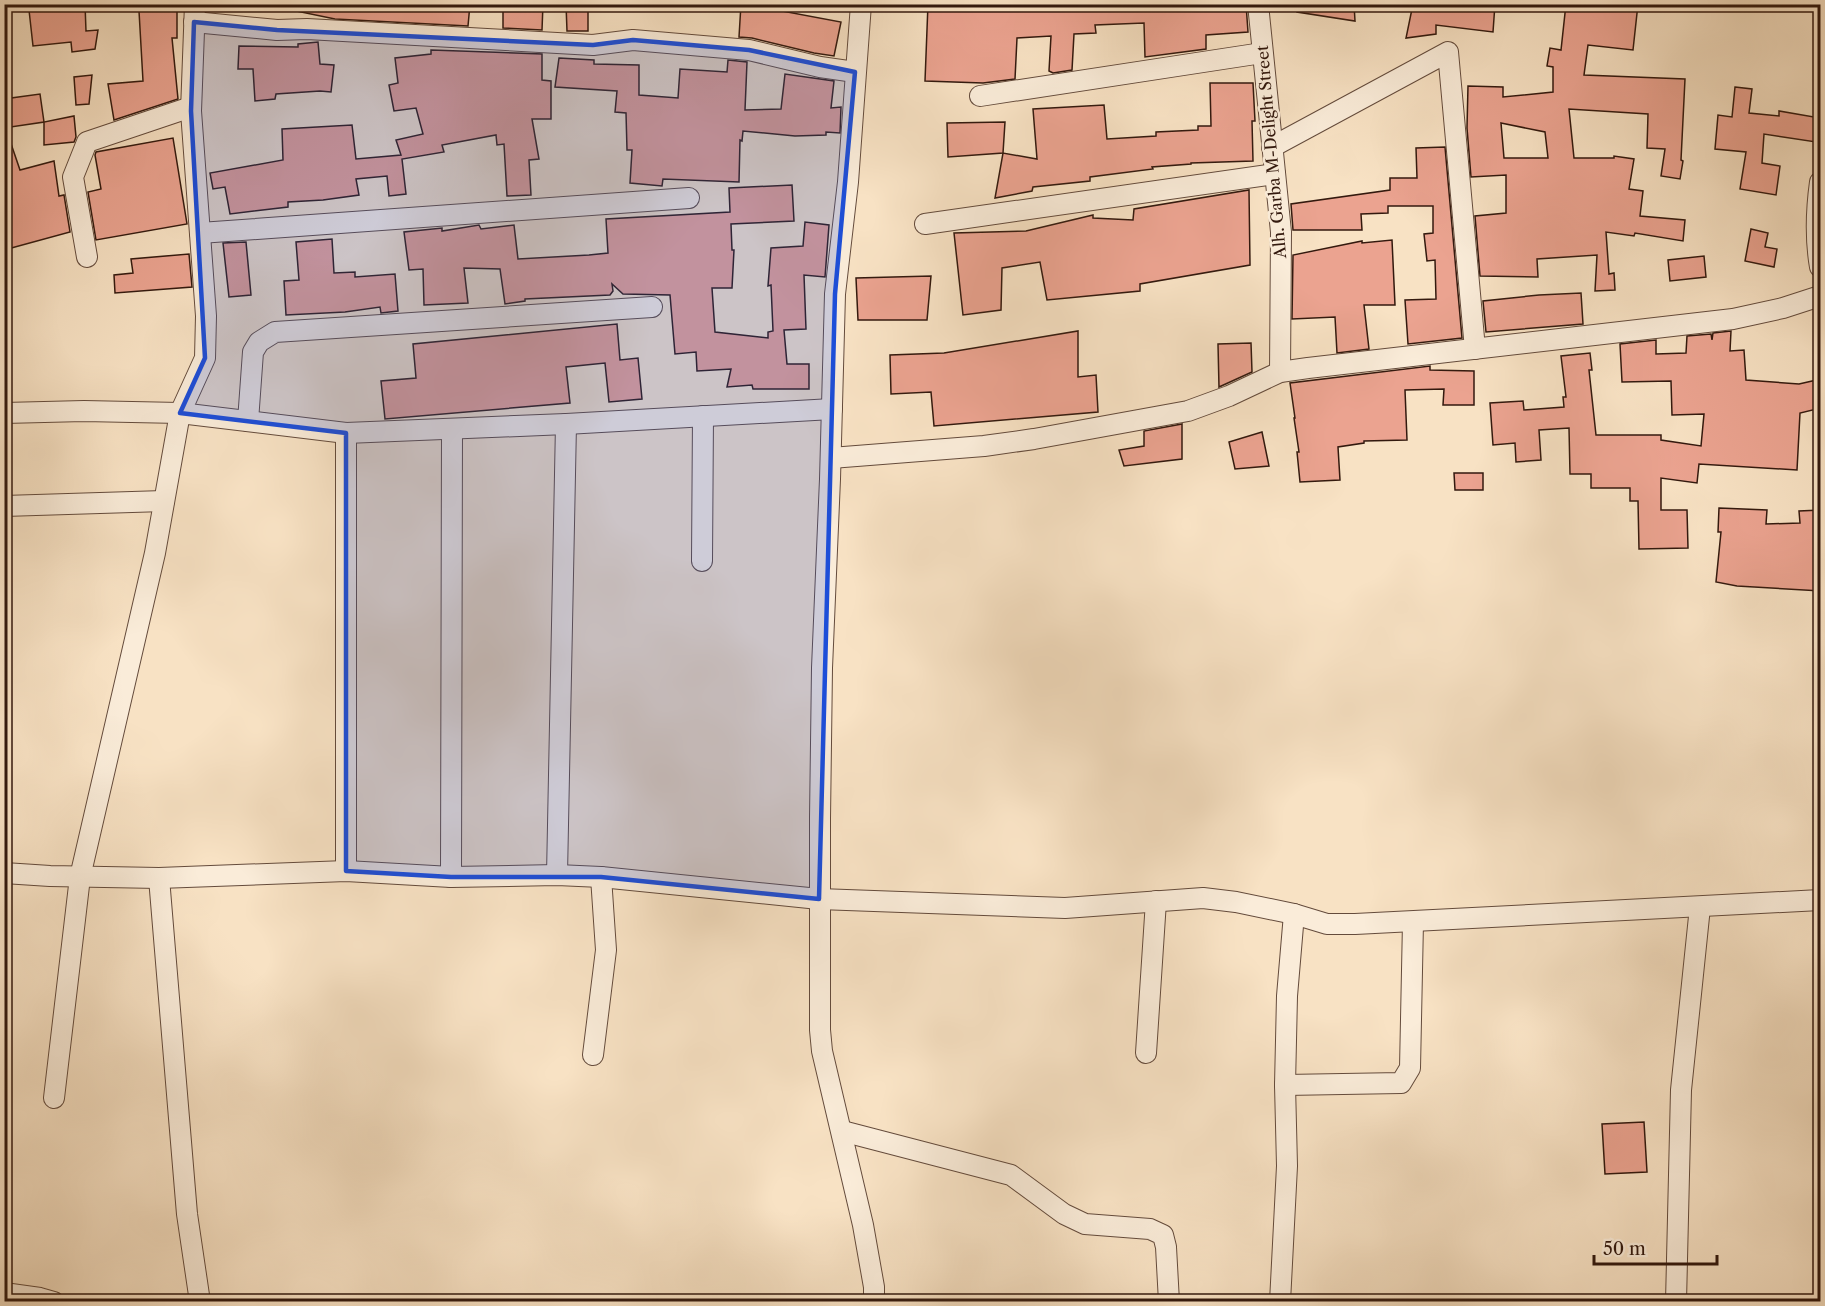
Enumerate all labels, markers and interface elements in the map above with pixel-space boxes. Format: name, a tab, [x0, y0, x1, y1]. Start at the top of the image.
street label: Alh. Garba M-Delight Street	[1252, 44, 1290, 260]
scale bar	[1594, 1228, 1717, 1266]
text: 50 m	[1603, 1238, 1646, 1260]

